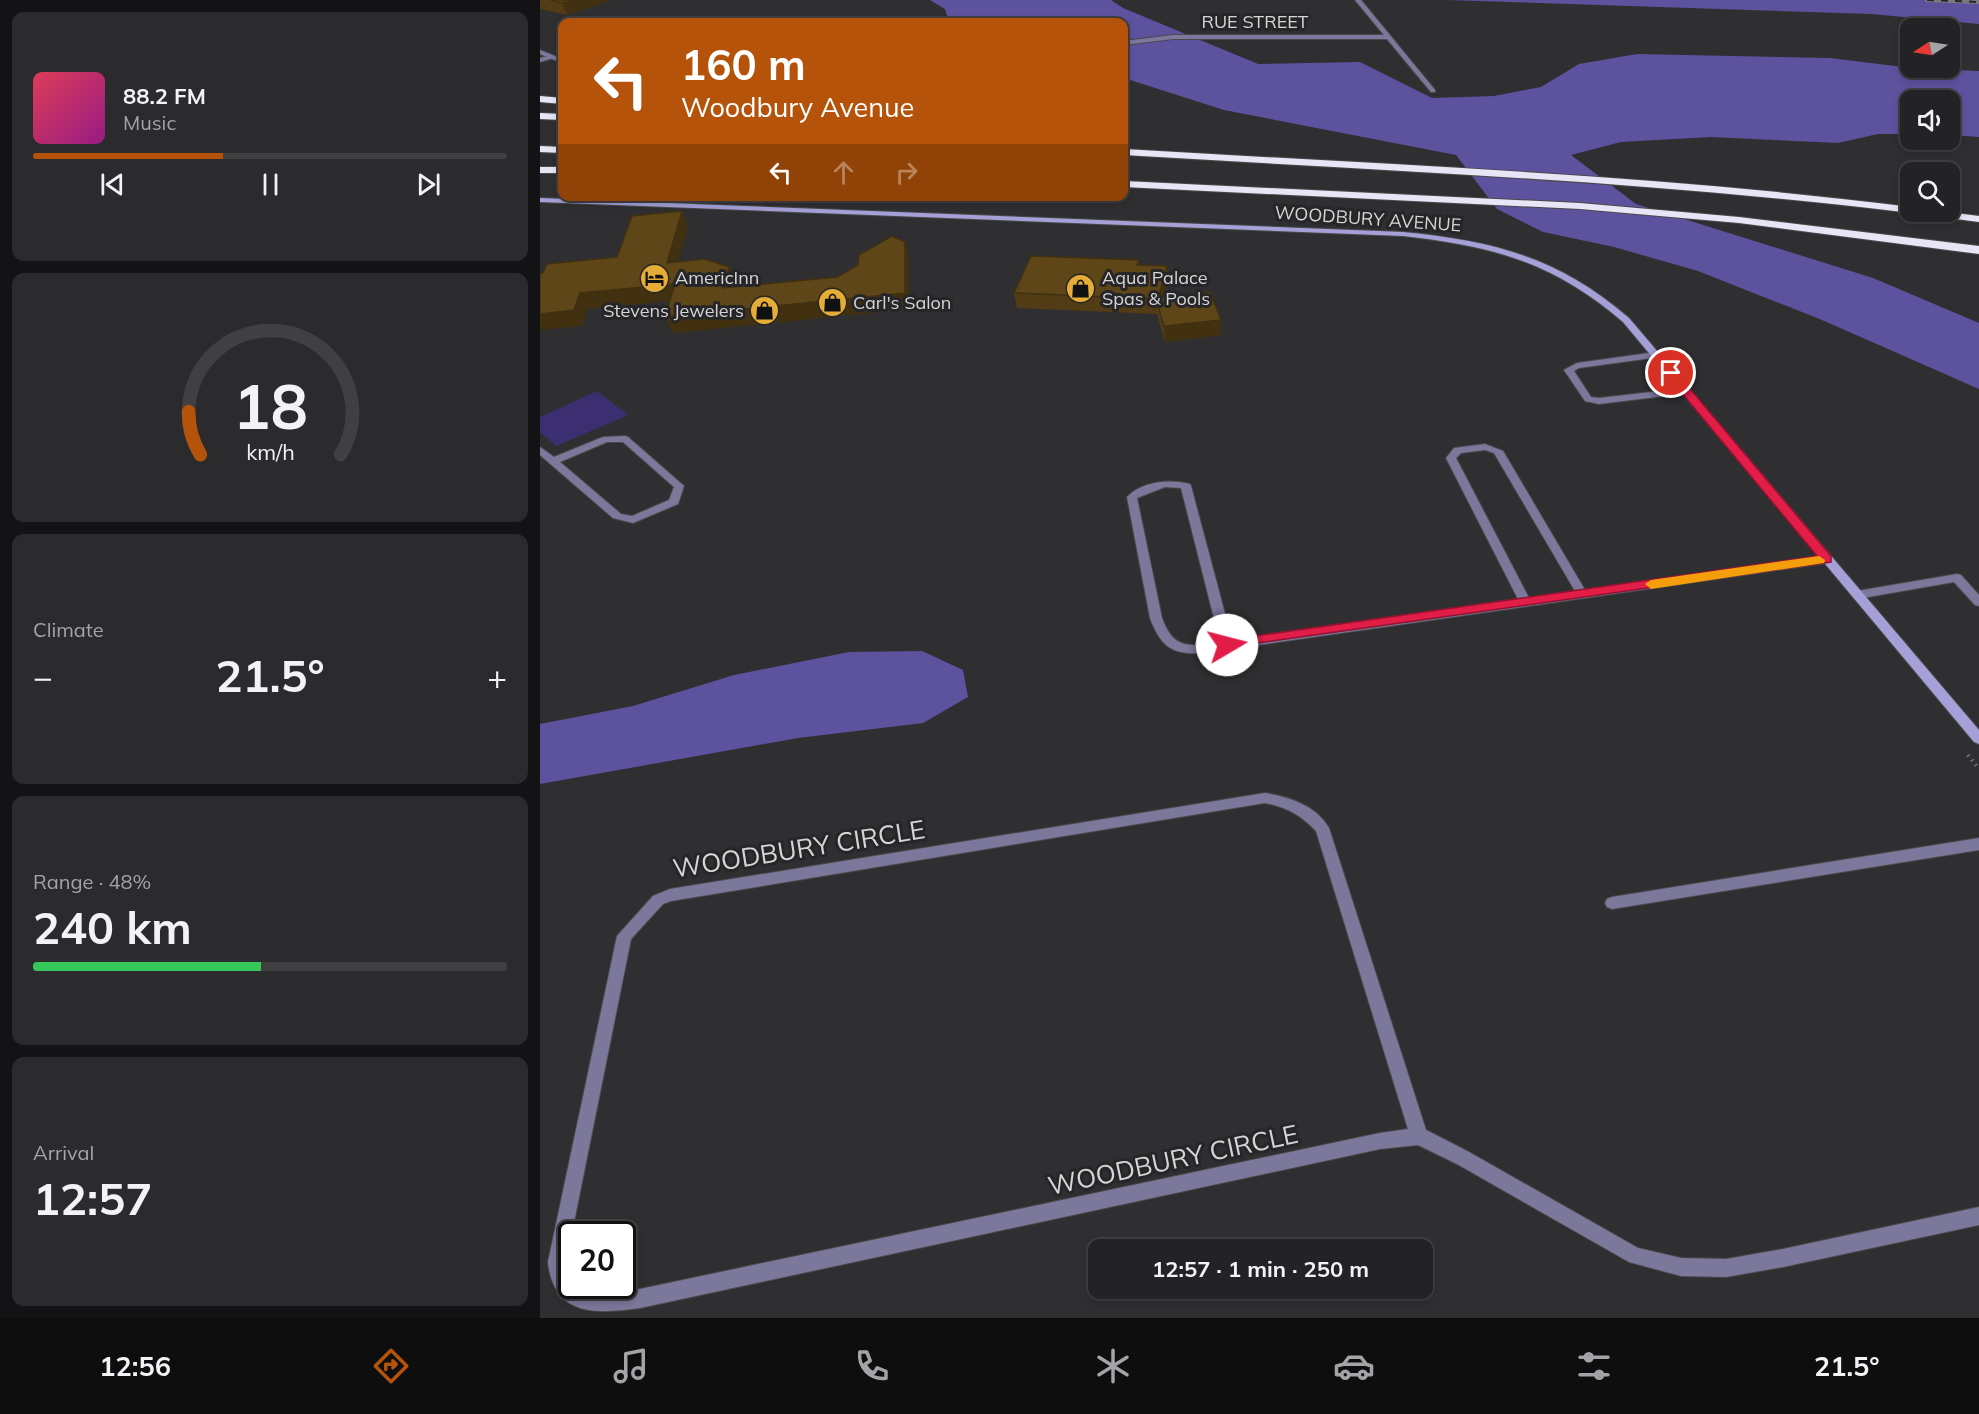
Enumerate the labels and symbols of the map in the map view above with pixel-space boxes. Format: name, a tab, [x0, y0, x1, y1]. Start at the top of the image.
street label: RUE STREET	[1202, 10, 1309, 33]
north arrow	[1900, 18, 1960, 78]
street label: WOODBURY AVENUE	[1274, 201, 1462, 236]
hotel icon: AmericInn	[638, 262, 670, 294]
place label: AmericInn	[675, 266, 759, 289]
place label: Aqua Palace Spas & Pools	[1102, 266, 1210, 310]
shop icon: Aqua Palace Spas & Pools	[1065, 272, 1097, 304]
shop icon: Carl's Salon	[816, 287, 848, 319]
place label: Carl's Salon	[853, 291, 951, 314]
shop icon: Stevens Jewelers	[749, 295, 781, 327]
place label: Stevens Jewelers	[603, 299, 744, 322]
pin	[1645, 347, 1696, 398]
position arrow	[1195, 613, 1259, 677]
street label: WOODBURY CIRCLE	[671, 812, 927, 885]
street label: WOODBURY CIRCLE	[1045, 1117, 1301, 1202]
speed limit sign: 20	[558, 1221, 636, 1299]

